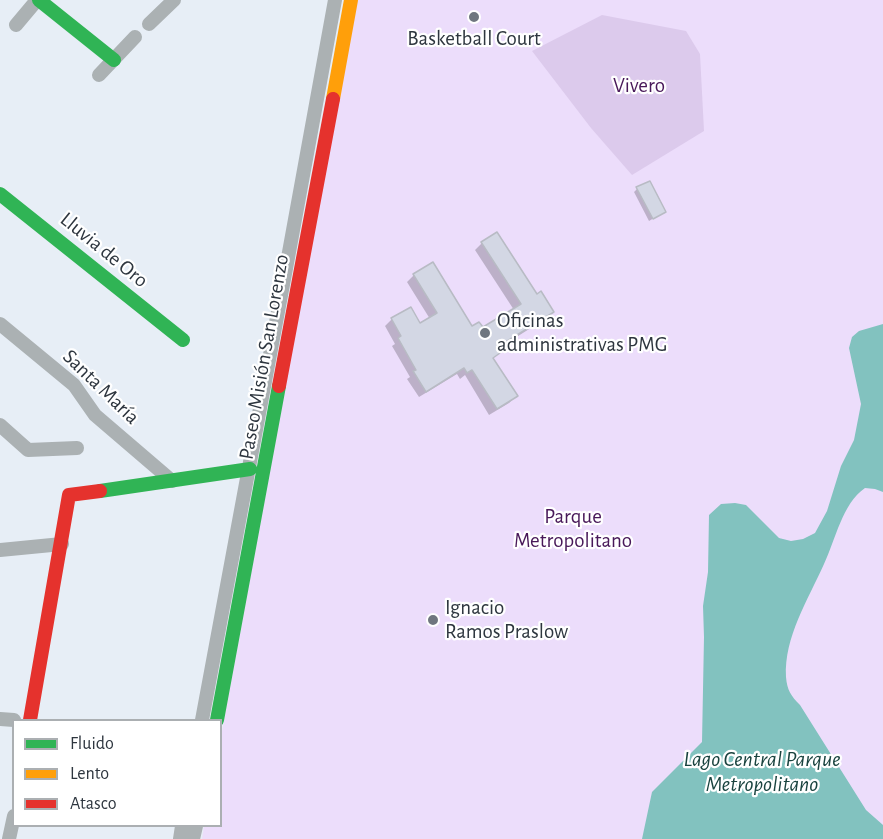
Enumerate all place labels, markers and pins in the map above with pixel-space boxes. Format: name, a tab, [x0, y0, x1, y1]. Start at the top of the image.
marker: Basketball Court	[467, 10, 481, 24]
place label: Basketball Court	[407, 26, 541, 52]
place label: Oficinas administrativas PMG	[497, 308, 667, 358]
marker: Oficinas administrativas PMG	[478, 326, 492, 340]
place label: Ignacio Ramos Praslow	[445, 595, 568, 645]
marker: Ignacio Ramos Praslow	[426, 613, 440, 627]

